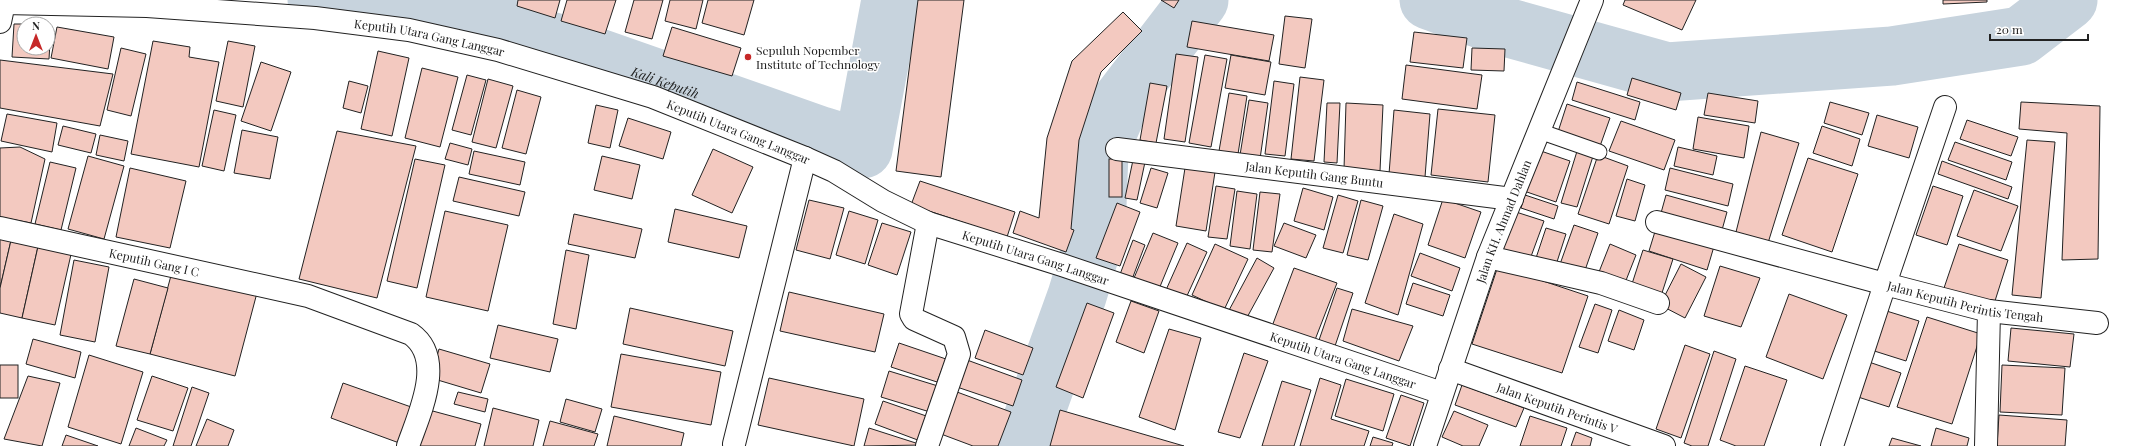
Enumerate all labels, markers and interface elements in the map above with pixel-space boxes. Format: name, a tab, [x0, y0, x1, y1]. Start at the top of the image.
street label: Keputih Utara Gang Langgar	[353, 15, 507, 60]
north arrow	[16, 16, 56, 56]
scale bar	[1990, 16, 2088, 42]
text: N	[32, 18, 40, 33]
text: 20 m	[1996, 21, 2023, 37]
place label: Sepuluh Nopember Institute of Technology	[756, 42, 880, 72]
marker: Sepuluh Nopember Institute of Technology	[743, 52, 753, 62]
water label: Kali Keputih	[629, 61, 702, 101]
street label: Keputih Utara Gang Langgar	[665, 95, 813, 168]
street label: Jalan Keputih Gang Buntu	[1244, 157, 1384, 191]
street label: Jalan KH. Ahmad Dahlan	[1472, 157, 1535, 286]
street label: Keputih Utara Gang Langgar	[960, 226, 1112, 288]
street label: Keputih Gang I C	[108, 244, 201, 280]
street label: Jalan Keputih Perintis Tengah	[1885, 277, 2044, 325]
street label: Keputih Utara Gang Langgar	[1268, 328, 1419, 392]
street label: Jalan Keputih Perintis V	[1494, 378, 1620, 437]

